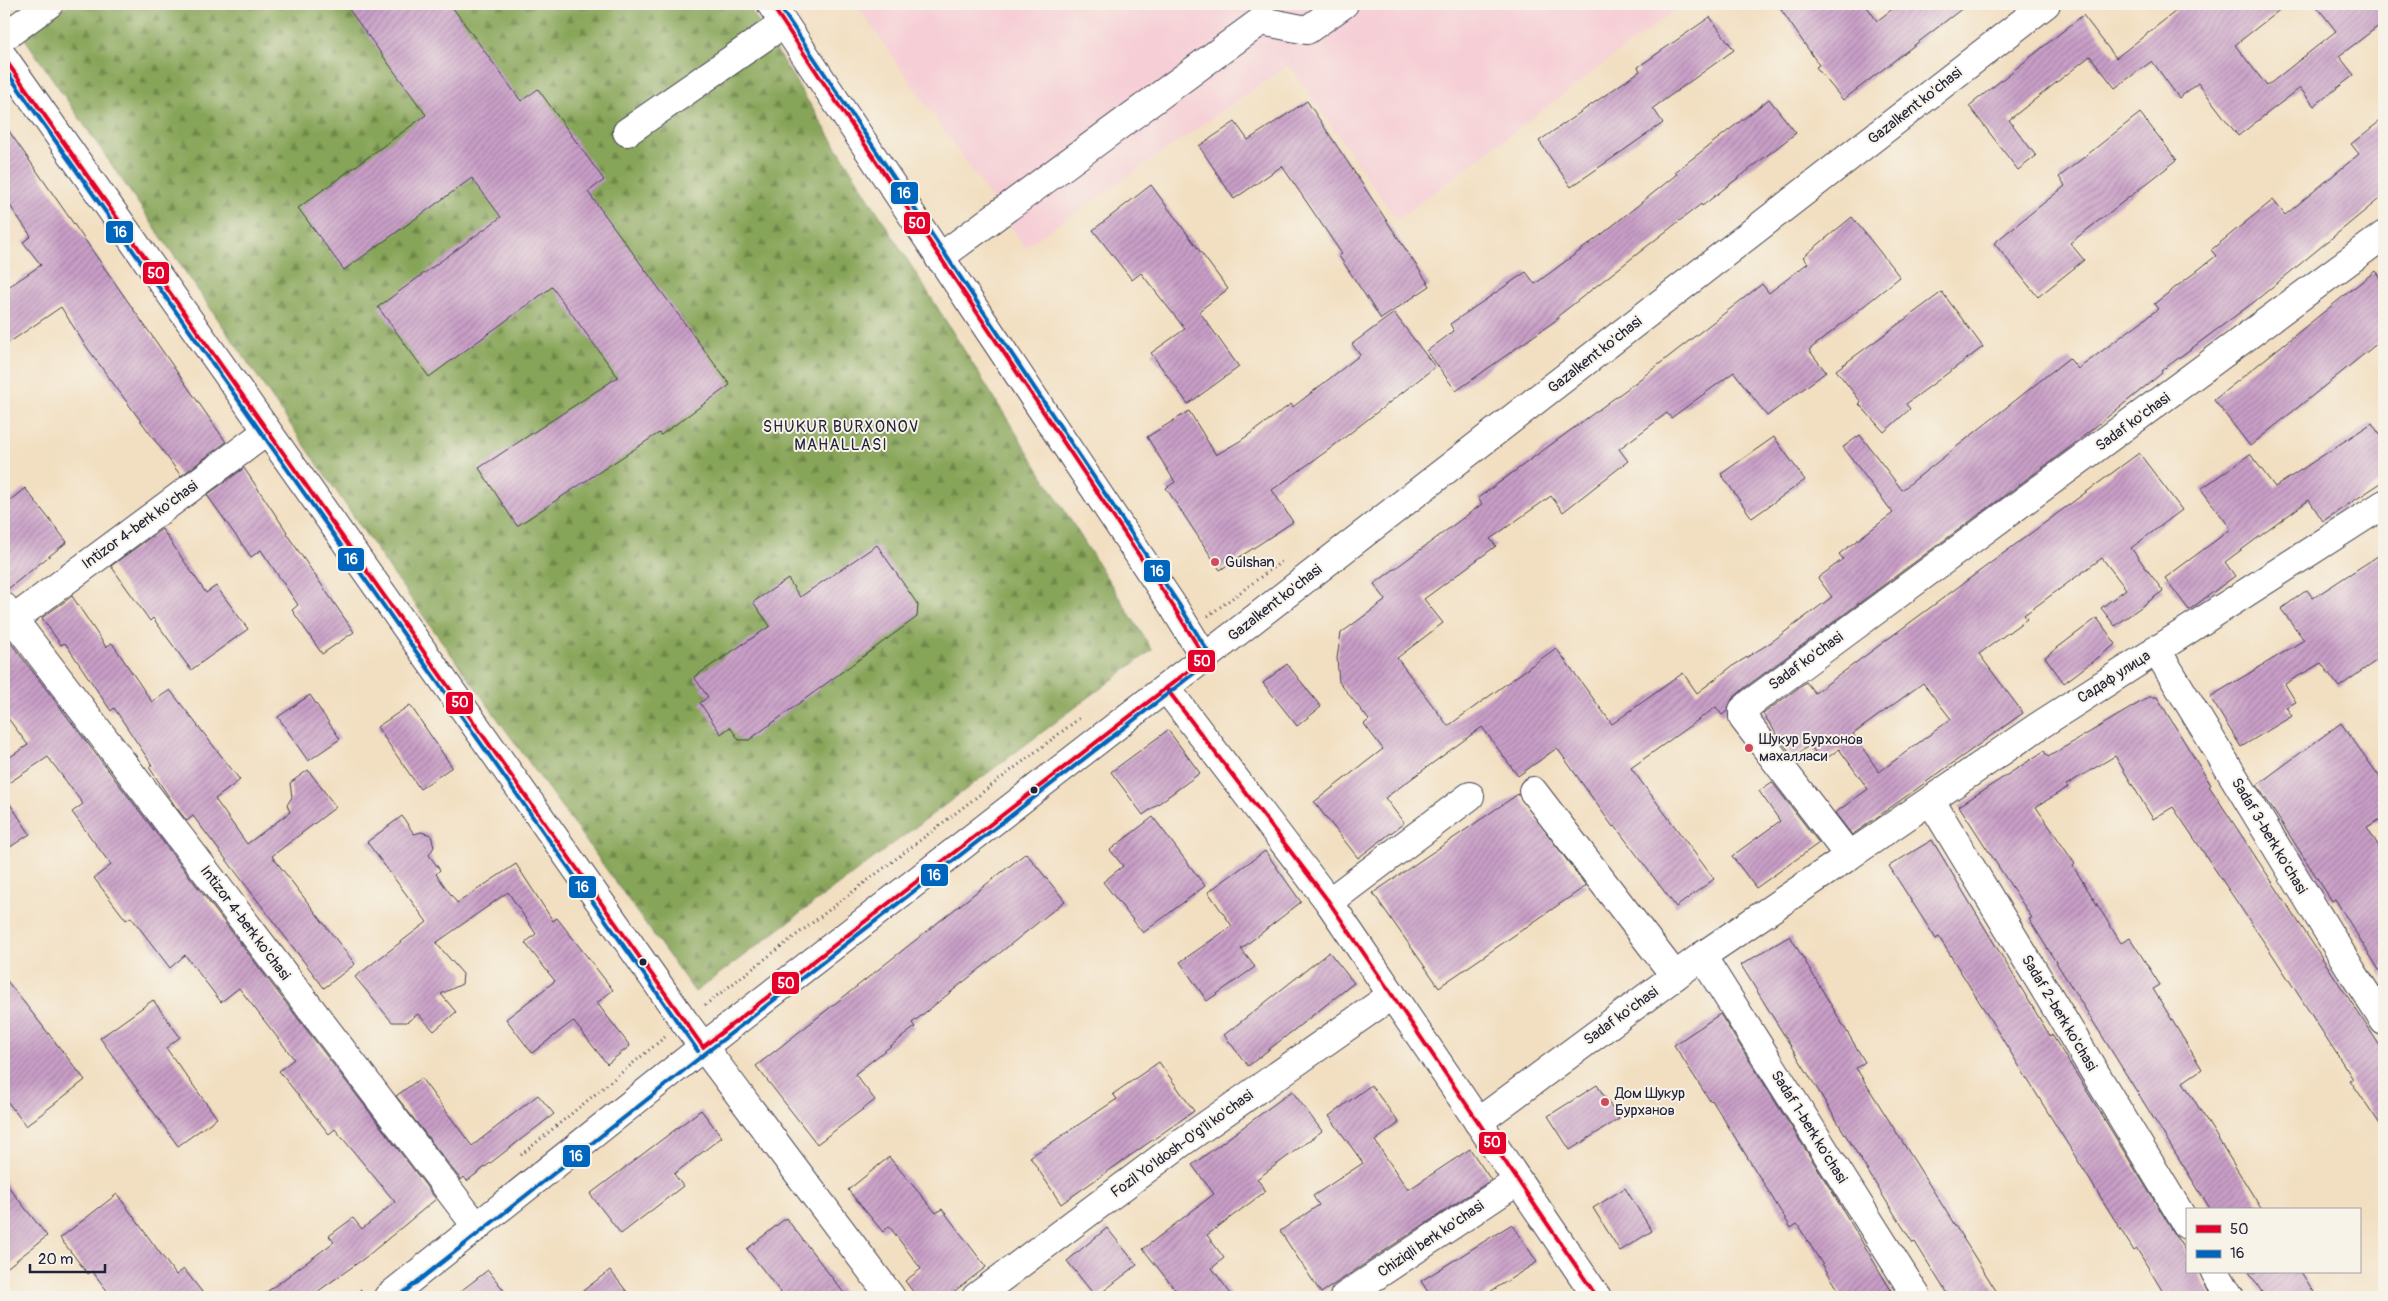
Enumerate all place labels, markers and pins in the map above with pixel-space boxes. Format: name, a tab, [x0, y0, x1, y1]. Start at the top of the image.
place label: Gulshan	[1225, 553, 1275, 572]
marker: Gulshan	[1209, 556, 1221, 568]
place label: Шукур Бурхонов махалласи	[1759, 730, 1863, 766]
marker: Шукур Бурхонов махалласи	[1743, 742, 1755, 754]
unlabelled marker	[1029, 785, 1039, 795]
unlabelled marker	[638, 957, 648, 967]
place label: Дом Шукур Бурханов	[1614, 1084, 1685, 1120]
marker: Дом Шукур Бурханов	[1599, 1096, 1611, 1108]

